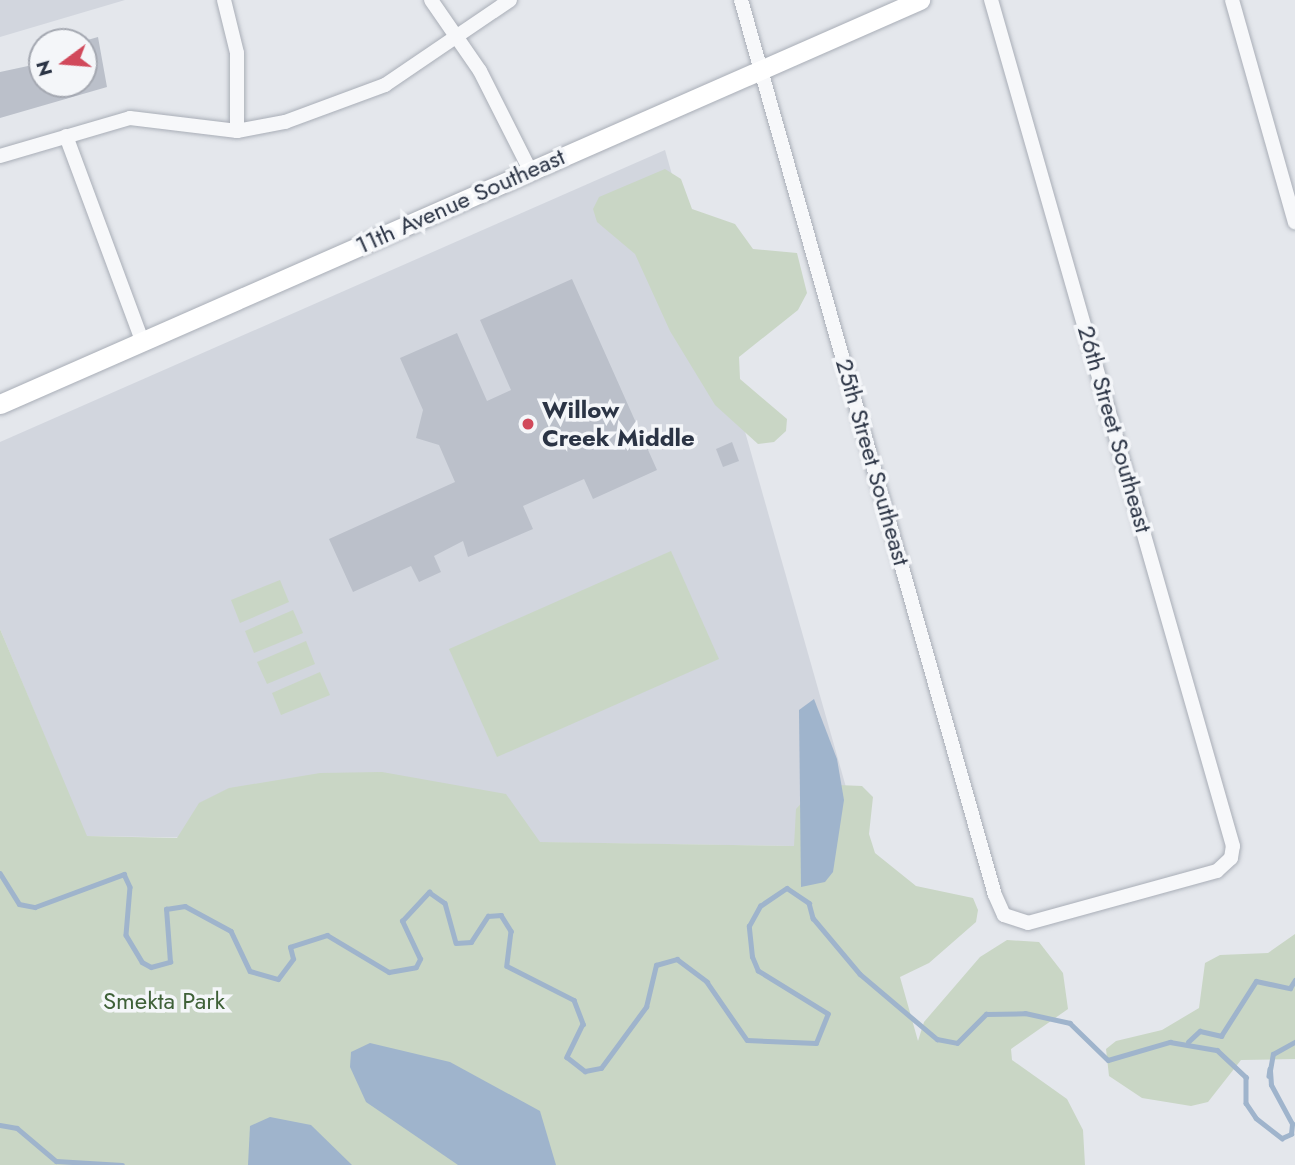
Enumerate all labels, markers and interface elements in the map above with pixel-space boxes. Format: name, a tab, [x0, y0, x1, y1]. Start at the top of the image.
north arrow	[28, 28, 98, 98]
text: N	[29, 57, 59, 79]
street label: 11th Avenue Southeast	[351, 142, 569, 260]
street label: 26th Street Southeast	[1072, 322, 1158, 536]
street label: 25th Street Southeast	[830, 355, 916, 569]
place label: Willow Creek Middle	[542, 396, 695, 452]
marker: Willow Creek Middle	[520, 416, 536, 432]
park label: Smekta Park	[103, 987, 225, 1015]

